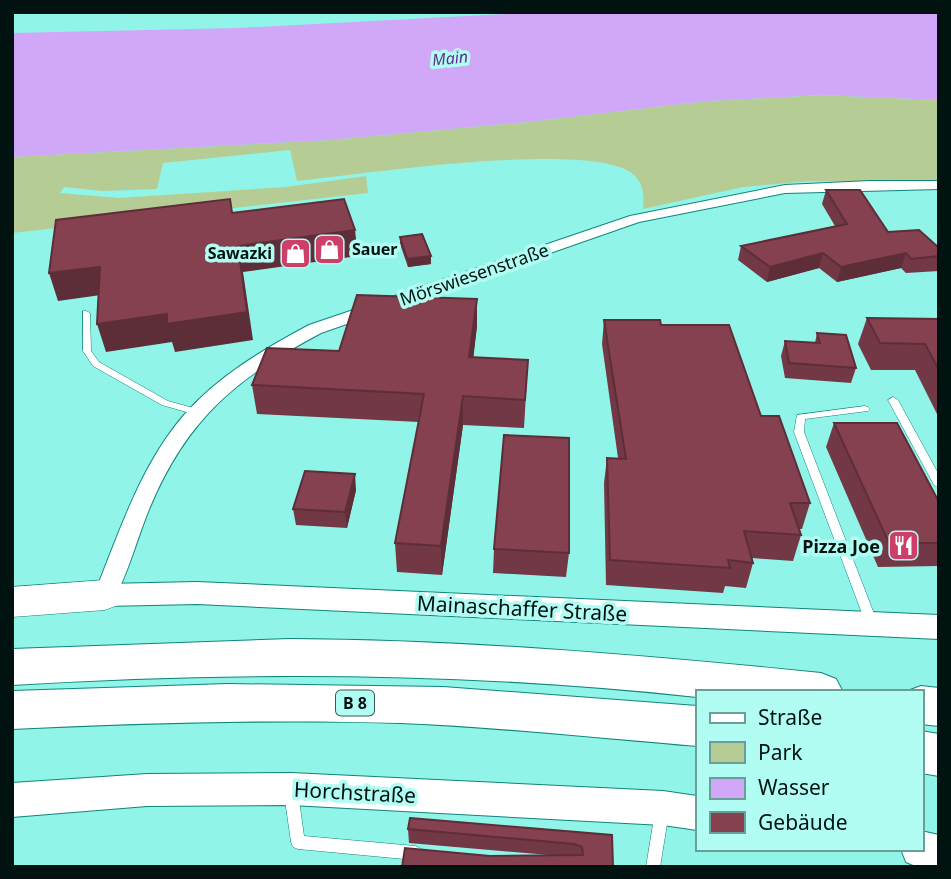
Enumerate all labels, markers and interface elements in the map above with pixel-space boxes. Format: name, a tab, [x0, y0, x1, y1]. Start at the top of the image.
water label: Main	[431, 45, 469, 71]
shop icon: Sauer	[312, 232, 346, 266]
shop icon: Sawazki	[278, 236, 312, 270]
street label: Mörswiesenstraße	[396, 237, 552, 311]
place label: Sauer	[352, 238, 398, 260]
place label: Sawazki	[208, 242, 272, 264]
restaurant icon: Pizza Joe	[886, 529, 920, 563]
place label: Pizza Joe	[802, 534, 880, 558]
street label: Mainaschaffer Straße	[416, 589, 628, 627]
road number: B 8	[336, 690, 374, 716]
legend	[696, 690, 923, 851]
text: Straße	[758, 703, 822, 731]
text: Park	[758, 738, 803, 766]
text: Wasser	[758, 773, 830, 801]
street label: Horchstraße	[293, 775, 417, 809]
text: Gebäude	[758, 808, 848, 836]

